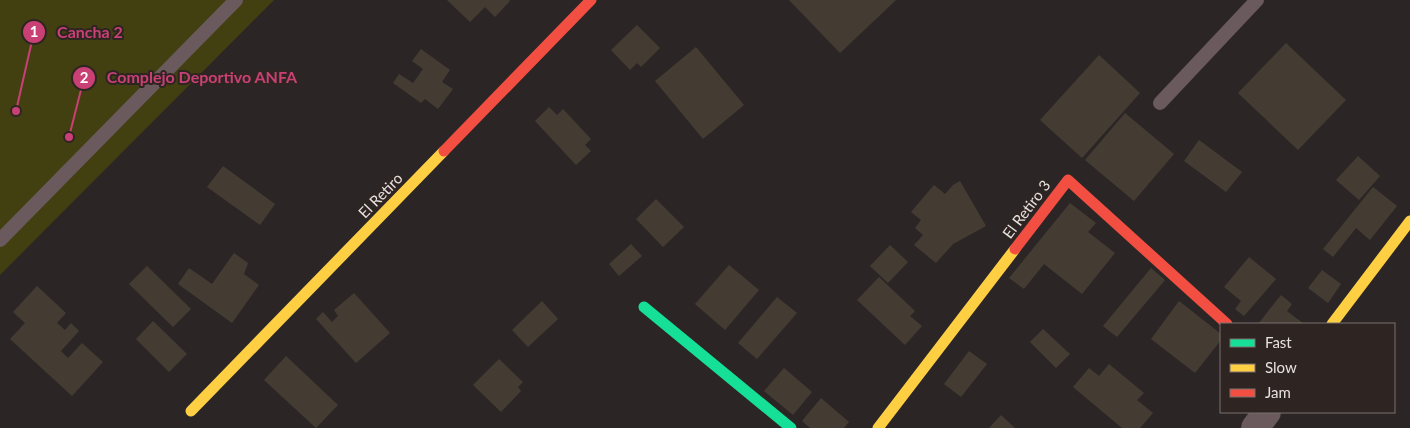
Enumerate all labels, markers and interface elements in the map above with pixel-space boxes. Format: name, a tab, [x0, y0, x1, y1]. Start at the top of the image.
callout: Cancha 2	[22, 16, 133, 47]
text: 1	[30, 22, 38, 40]
text: Cancha 2	[57, 22, 123, 41]
callout: Complejo Deportivo ANFA	[72, 62, 308, 93]
text: Complejo Deportivo ANFA	[107, 67, 298, 86]
text: 2	[80, 68, 89, 86]
street label: El Retiro	[354, 169, 406, 221]
street label: El Retiro 3	[998, 176, 1054, 242]
legend	[1220, 323, 1395, 413]
text: Fast	[1265, 333, 1292, 351]
text: Slow	[1265, 358, 1297, 376]
text: Jam	[1265, 383, 1291, 401]

